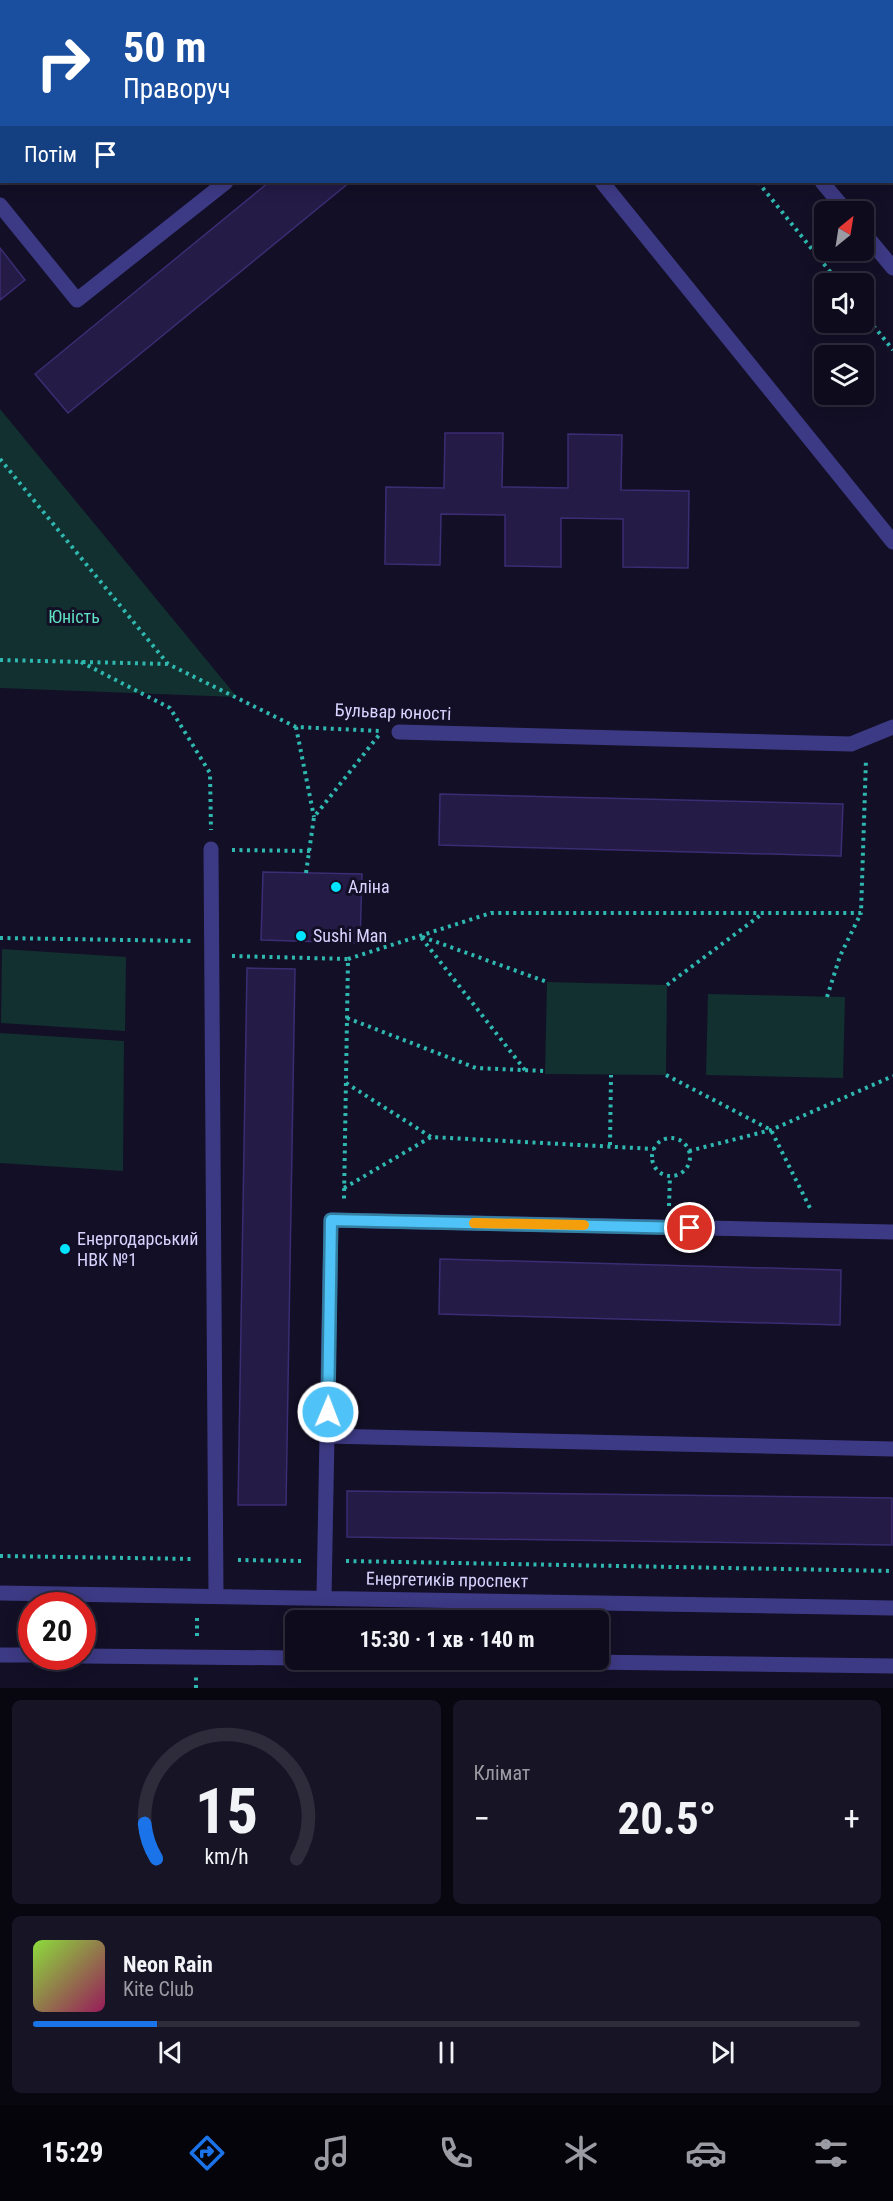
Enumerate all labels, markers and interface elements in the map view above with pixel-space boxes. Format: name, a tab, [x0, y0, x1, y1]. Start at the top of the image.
text: 50 m	[123, 23, 206, 72]
icon: right	[24, 24, 102, 102]
text: Праворуч	[123, 73, 231, 105]
icon: arrive	[89, 138, 122, 171]
text: Потім	[24, 142, 77, 167]
north arrow	[814, 201, 874, 261]
map controls	[814, 201, 874, 405]
button: sound	[814, 273, 874, 333]
button: layers	[814, 345, 874, 405]
park label: Юність	[48, 606, 100, 627]
street label: Бульвар юності	[334, 699, 452, 724]
place label: Аліна	[348, 876, 390, 897]
marker: Аліна	[329, 880, 343, 894]
place label: Sushi Man	[313, 925, 387, 946]
marker: Sushi Man	[294, 929, 308, 943]
pin	[664, 1202, 715, 1253]
icon: arrive	[673, 1211, 706, 1244]
place label: Енергодарський НВК №1	[77, 1228, 198, 1270]
marker: Енергодарський НВК №1	[58, 1242, 72, 1256]
position arrow	[296, 1380, 360, 1444]
street label: Енергетиків проспект	[366, 1568, 529, 1591]
speed limit sign: 20	[18, 1592, 96, 1670]
text: 15:30 · 1 хв · 140 m	[359, 1627, 535, 1652]
text: Клімат	[474, 1761, 530, 1785]
text: 15	[195, 1775, 258, 1848]
text: 20.5°	[617, 1792, 716, 1845]
text: −	[474, 1799, 490, 1838]
text: +	[844, 1799, 860, 1838]
text: km/h	[204, 1844, 248, 1869]
text: Neon Rain	[123, 1952, 213, 1977]
text: Kite Club	[123, 1977, 194, 2001]
icon: previous	[154, 2036, 187, 2069]
icon: pause	[430, 2036, 463, 2069]
icon: next	[706, 2036, 739, 2069]
icon: directions	[186, 2132, 228, 2174]
icon: music	[311, 2132, 353, 2174]
icon: phone	[435, 2132, 477, 2174]
icon: climate	[560, 2132, 602, 2174]
icon: car	[685, 2132, 727, 2174]
icon: filters	[810, 2132, 852, 2174]
text: 15:29	[41, 2137, 103, 2169]

